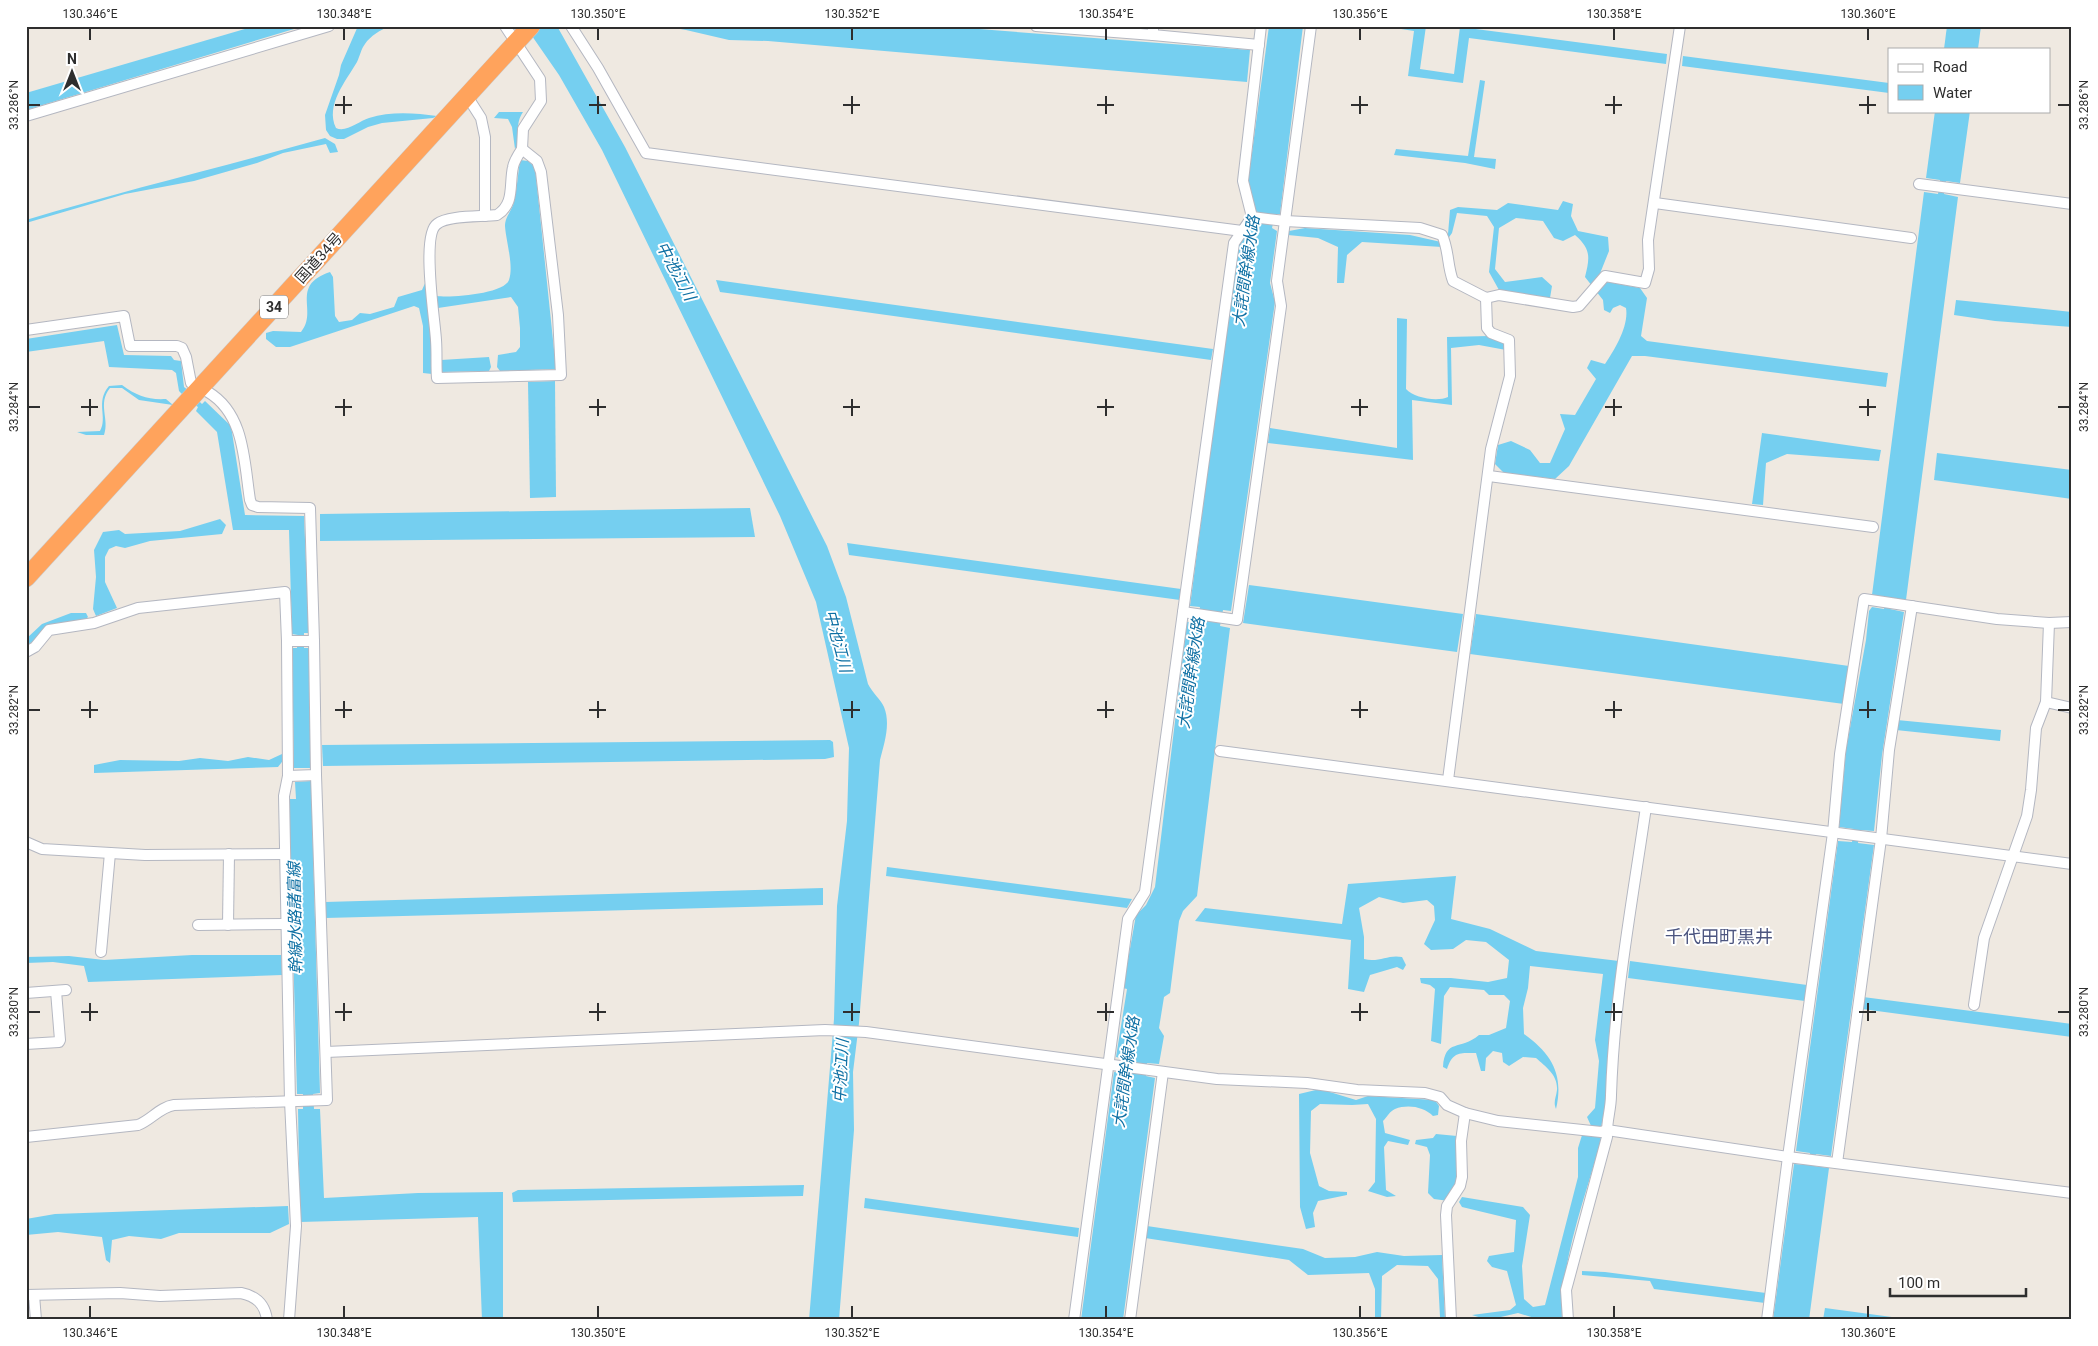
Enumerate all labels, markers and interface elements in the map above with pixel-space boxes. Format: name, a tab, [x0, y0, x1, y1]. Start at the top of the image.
text: 130.346°E	[63, 7, 118, 21]
text: 130.348°E	[317, 7, 372, 21]
text: 130.350°E	[571, 7, 626, 21]
text: 130.352°E	[825, 7, 880, 21]
text: 130.354°E	[1079, 7, 1134, 21]
text: 130.356°E	[1333, 7, 1388, 21]
text: 130.358°E	[1587, 7, 1642, 21]
text: 130.360°E	[1841, 7, 1896, 21]
north arrow	[48, 48, 98, 98]
legend	[1888, 48, 2050, 112]
text: N	[67, 51, 77, 67]
text: Road	[1933, 58, 1967, 76]
text: 33.286°N	[7, 80, 21, 130]
text: 33.286°N	[2077, 80, 2091, 130]
text: Water	[1933, 84, 1972, 102]
water label: 大詫間幹線水路	[1229, 212, 1263, 328]
street label: 国道34号	[292, 229, 346, 287]
water label: 中池江川	[653, 238, 700, 305]
road number: 34	[260, 296, 288, 318]
text: 33.284°N	[7, 382, 21, 432]
text: 33.284°N	[2077, 382, 2091, 432]
water label: 中池江川	[821, 608, 856, 676]
water label: 大詫間幹線水路	[1174, 614, 1208, 730]
text: 33.282°N	[7, 685, 21, 735]
text: 33.282°N	[2077, 685, 2091, 735]
water label: 幹線水路諸富線	[284, 860, 305, 974]
district label: 千代田町黒井	[1665, 926, 1773, 947]
text: 33.280°N	[7, 987, 21, 1037]
text: 33.280°N	[2077, 987, 2091, 1037]
water label: 大詫間幹線水路	[1109, 1013, 1143, 1129]
water label: 中池江川	[830, 1037, 852, 1103]
scale bar	[1890, 1266, 2027, 1298]
text: 100 m	[1898, 1274, 1940, 1292]
text: 130.346°E	[63, 1326, 118, 1340]
text: 130.348°E	[317, 1326, 372, 1340]
text: 130.350°E	[571, 1326, 626, 1340]
text: 130.352°E	[825, 1326, 880, 1340]
text: 130.354°E	[1079, 1326, 1134, 1340]
text: 130.356°E	[1333, 1326, 1388, 1340]
text: 130.358°E	[1587, 1326, 1642, 1340]
text: 130.360°E	[1841, 1326, 1896, 1340]

